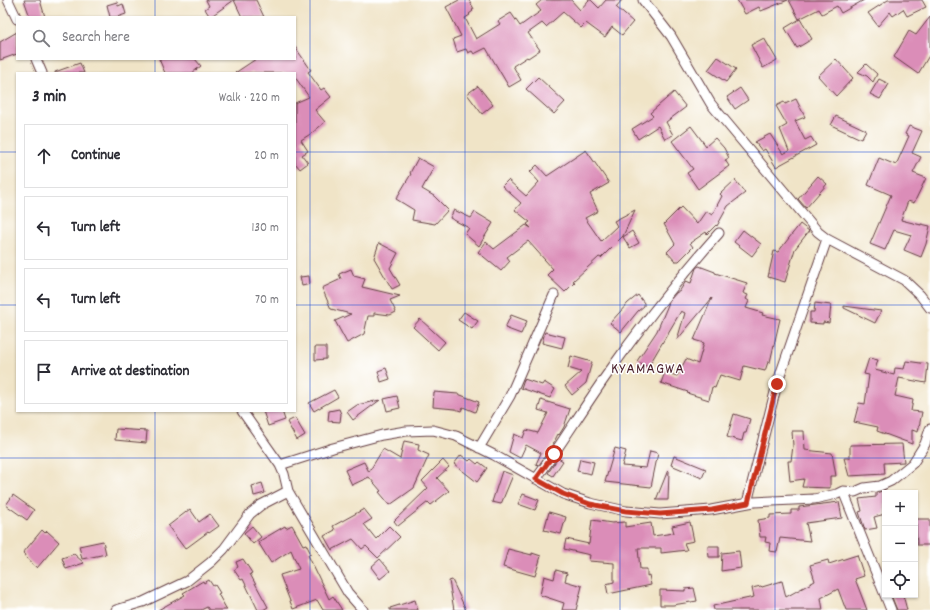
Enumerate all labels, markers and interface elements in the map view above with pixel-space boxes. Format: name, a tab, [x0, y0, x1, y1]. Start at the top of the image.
search box	[16, 16, 296, 60]
icon: search	[30, 27, 52, 49]
text: Search here	[62, 27, 130, 49]
text: 3 min	[32, 86, 66, 110]
text: Walk · 220 m	[219, 89, 280, 108]
icon: ahead	[33, 145, 55, 167]
text: Continue	[71, 145, 120, 167]
text: 20 m	[254, 147, 279, 166]
icon: left	[33, 217, 55, 239]
text: Turn left	[71, 217, 120, 239]
text: 130 m	[251, 219, 279, 238]
icon: left	[33, 289, 55, 311]
text: Turn left	[71, 289, 120, 311]
text: 70 m	[255, 291, 279, 310]
district label: KYAMAGWA	[611, 358, 685, 381]
icon: arrive	[33, 361, 55, 383]
text: Arrive at destination	[71, 361, 189, 383]
route end	[768, 375, 786, 393]
route start	[545, 445, 563, 463]
map controls	[882, 490, 918, 598]
button: +	[882, 490, 918, 526]
button: −	[882, 526, 918, 562]
button: locate	[882, 562, 918, 598]

